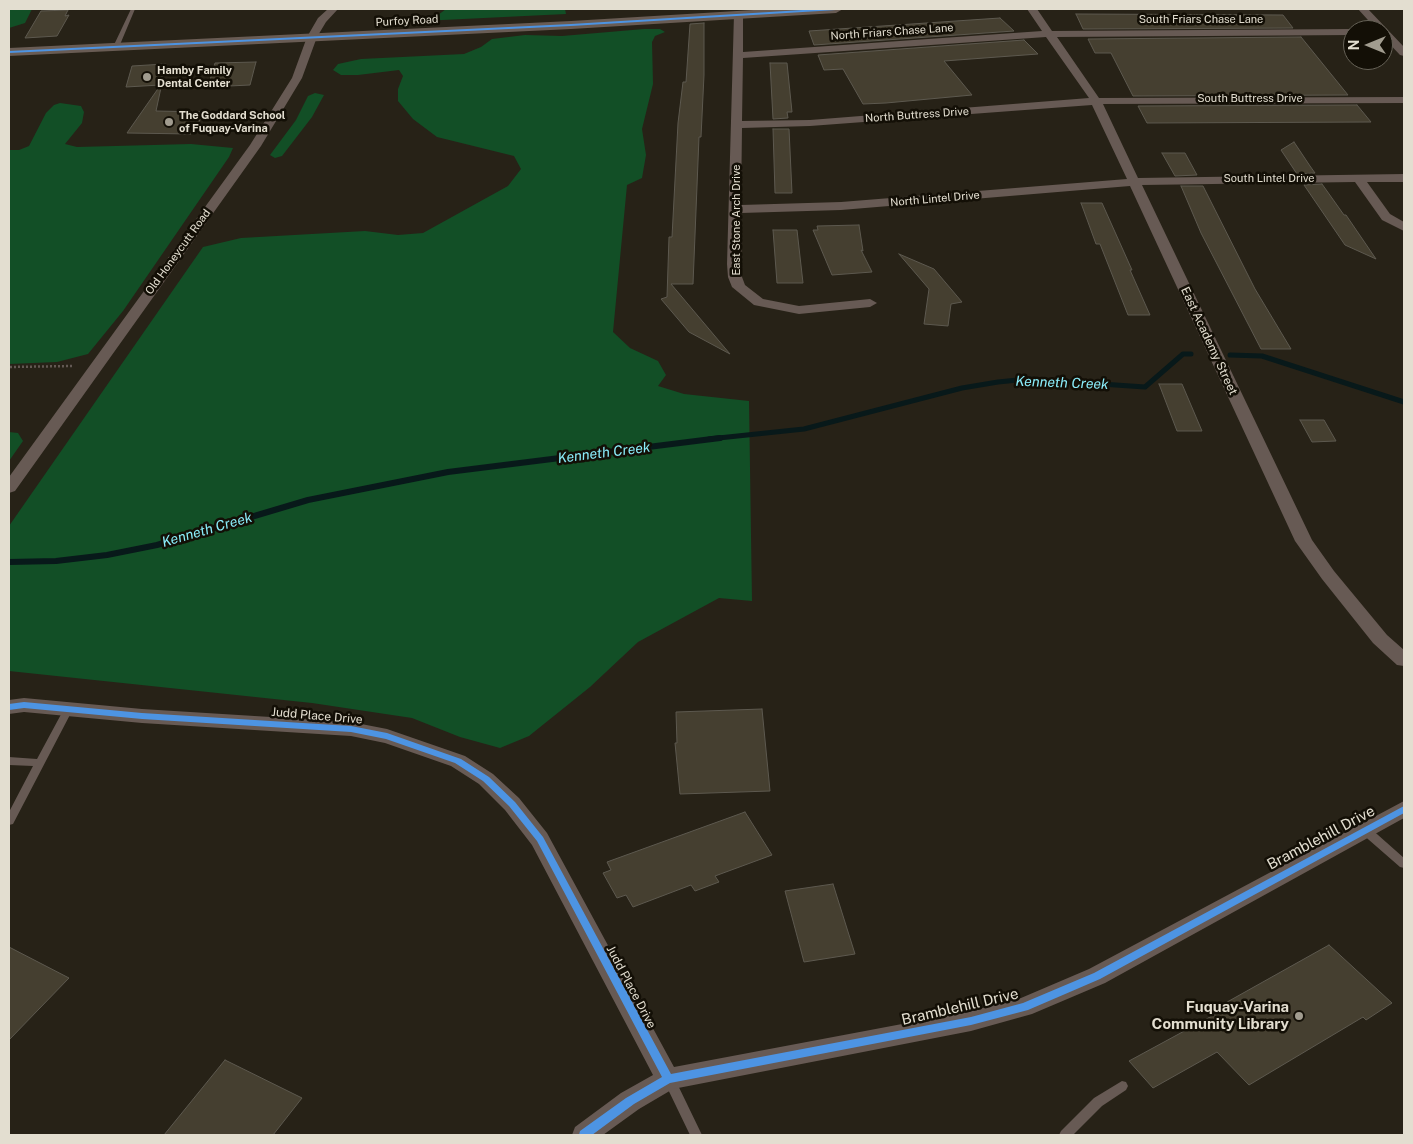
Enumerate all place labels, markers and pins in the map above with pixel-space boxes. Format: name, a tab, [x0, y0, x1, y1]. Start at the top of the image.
place label: Hamby Family Dental Center	[157, 64, 232, 90]
marker: Hamby Family Dental Center	[141, 71, 153, 83]
place label: The Goddard School of Fuquay-Varina	[179, 109, 285, 135]
marker: The Goddard School of Fuquay-Varina	[163, 116, 175, 128]
place label: Fuquay-Varina Community Library	[1152, 998, 1289, 1033]
marker: Fuquay-Varina Community Library	[1293, 1010, 1305, 1022]

